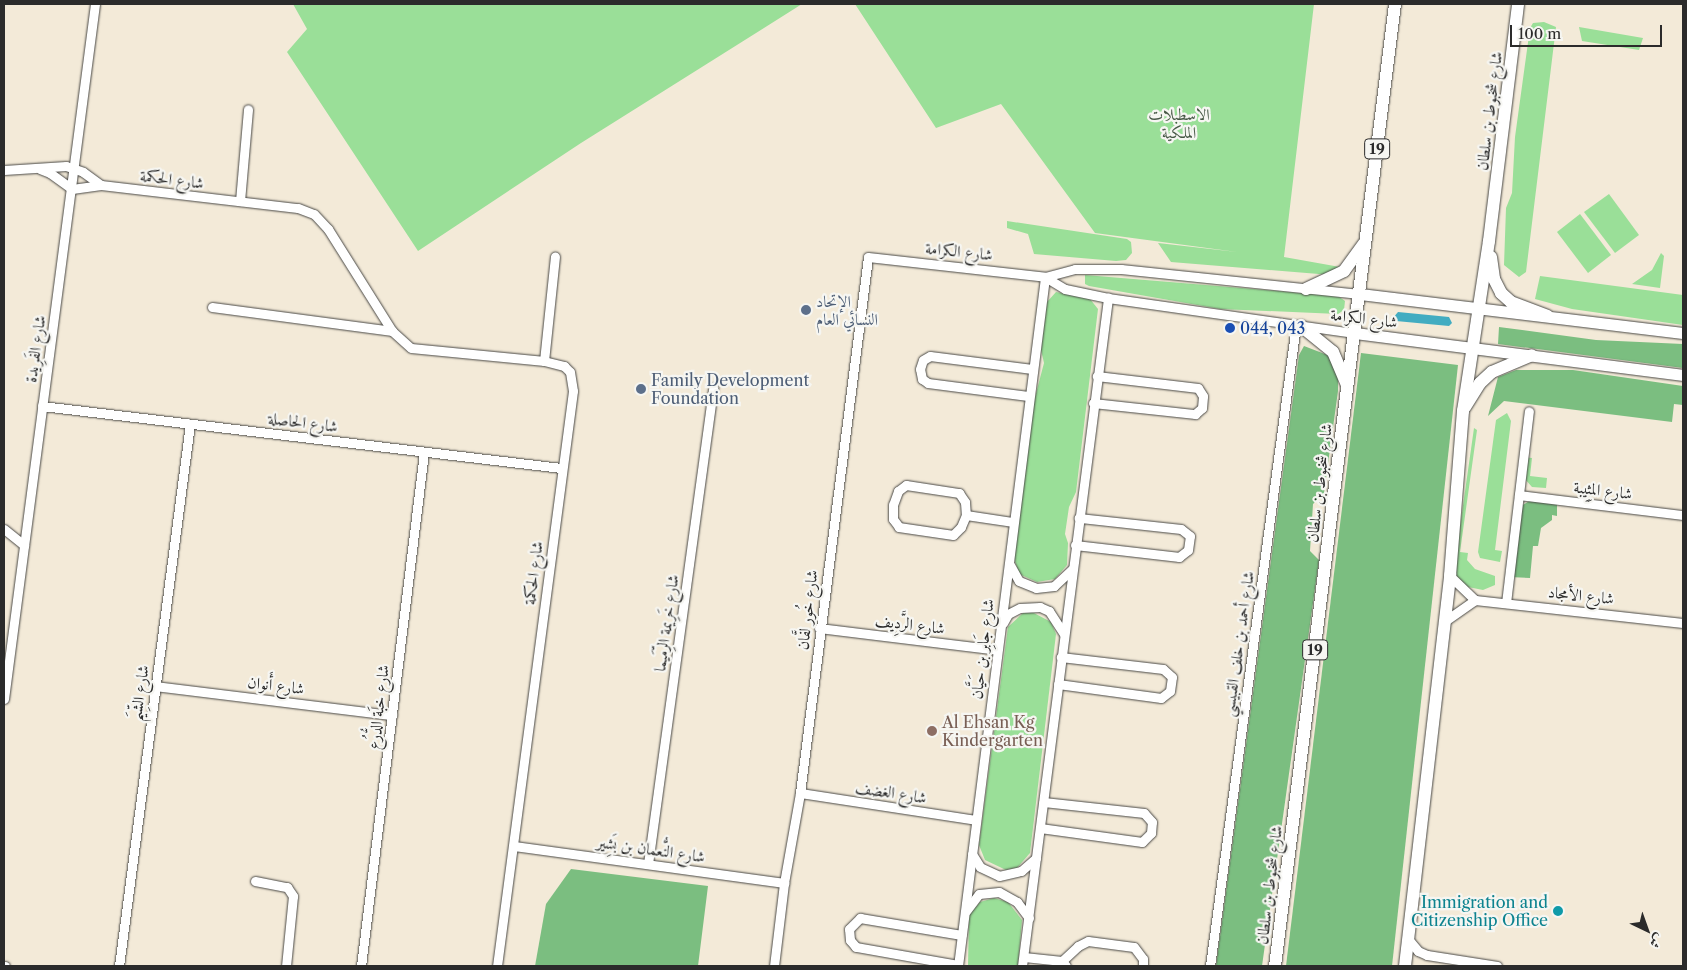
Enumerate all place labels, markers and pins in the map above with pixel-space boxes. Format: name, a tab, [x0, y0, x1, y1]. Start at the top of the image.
place label: الإتحاد النسائي العام	[816, 291, 878, 329]
marker: الإتحاد النسائي العام	[800, 304, 812, 316]
place label: 044, 043	[1240, 318, 1305, 338]
marker: 044, 043	[1224, 322, 1236, 334]
place label: Family Development Foundation	[651, 370, 810, 408]
marker: Family Development Foundation	[635, 383, 647, 395]
place label: Al Ehsan Kg Kindergarten	[942, 712, 1043, 750]
marker: Al Ehsan Kg Kindergarten	[926, 725, 938, 737]
place label: Immigration and Citizenship Office	[1411, 892, 1548, 930]
marker: Immigration and Citizenship Office	[1552, 905, 1564, 917]

